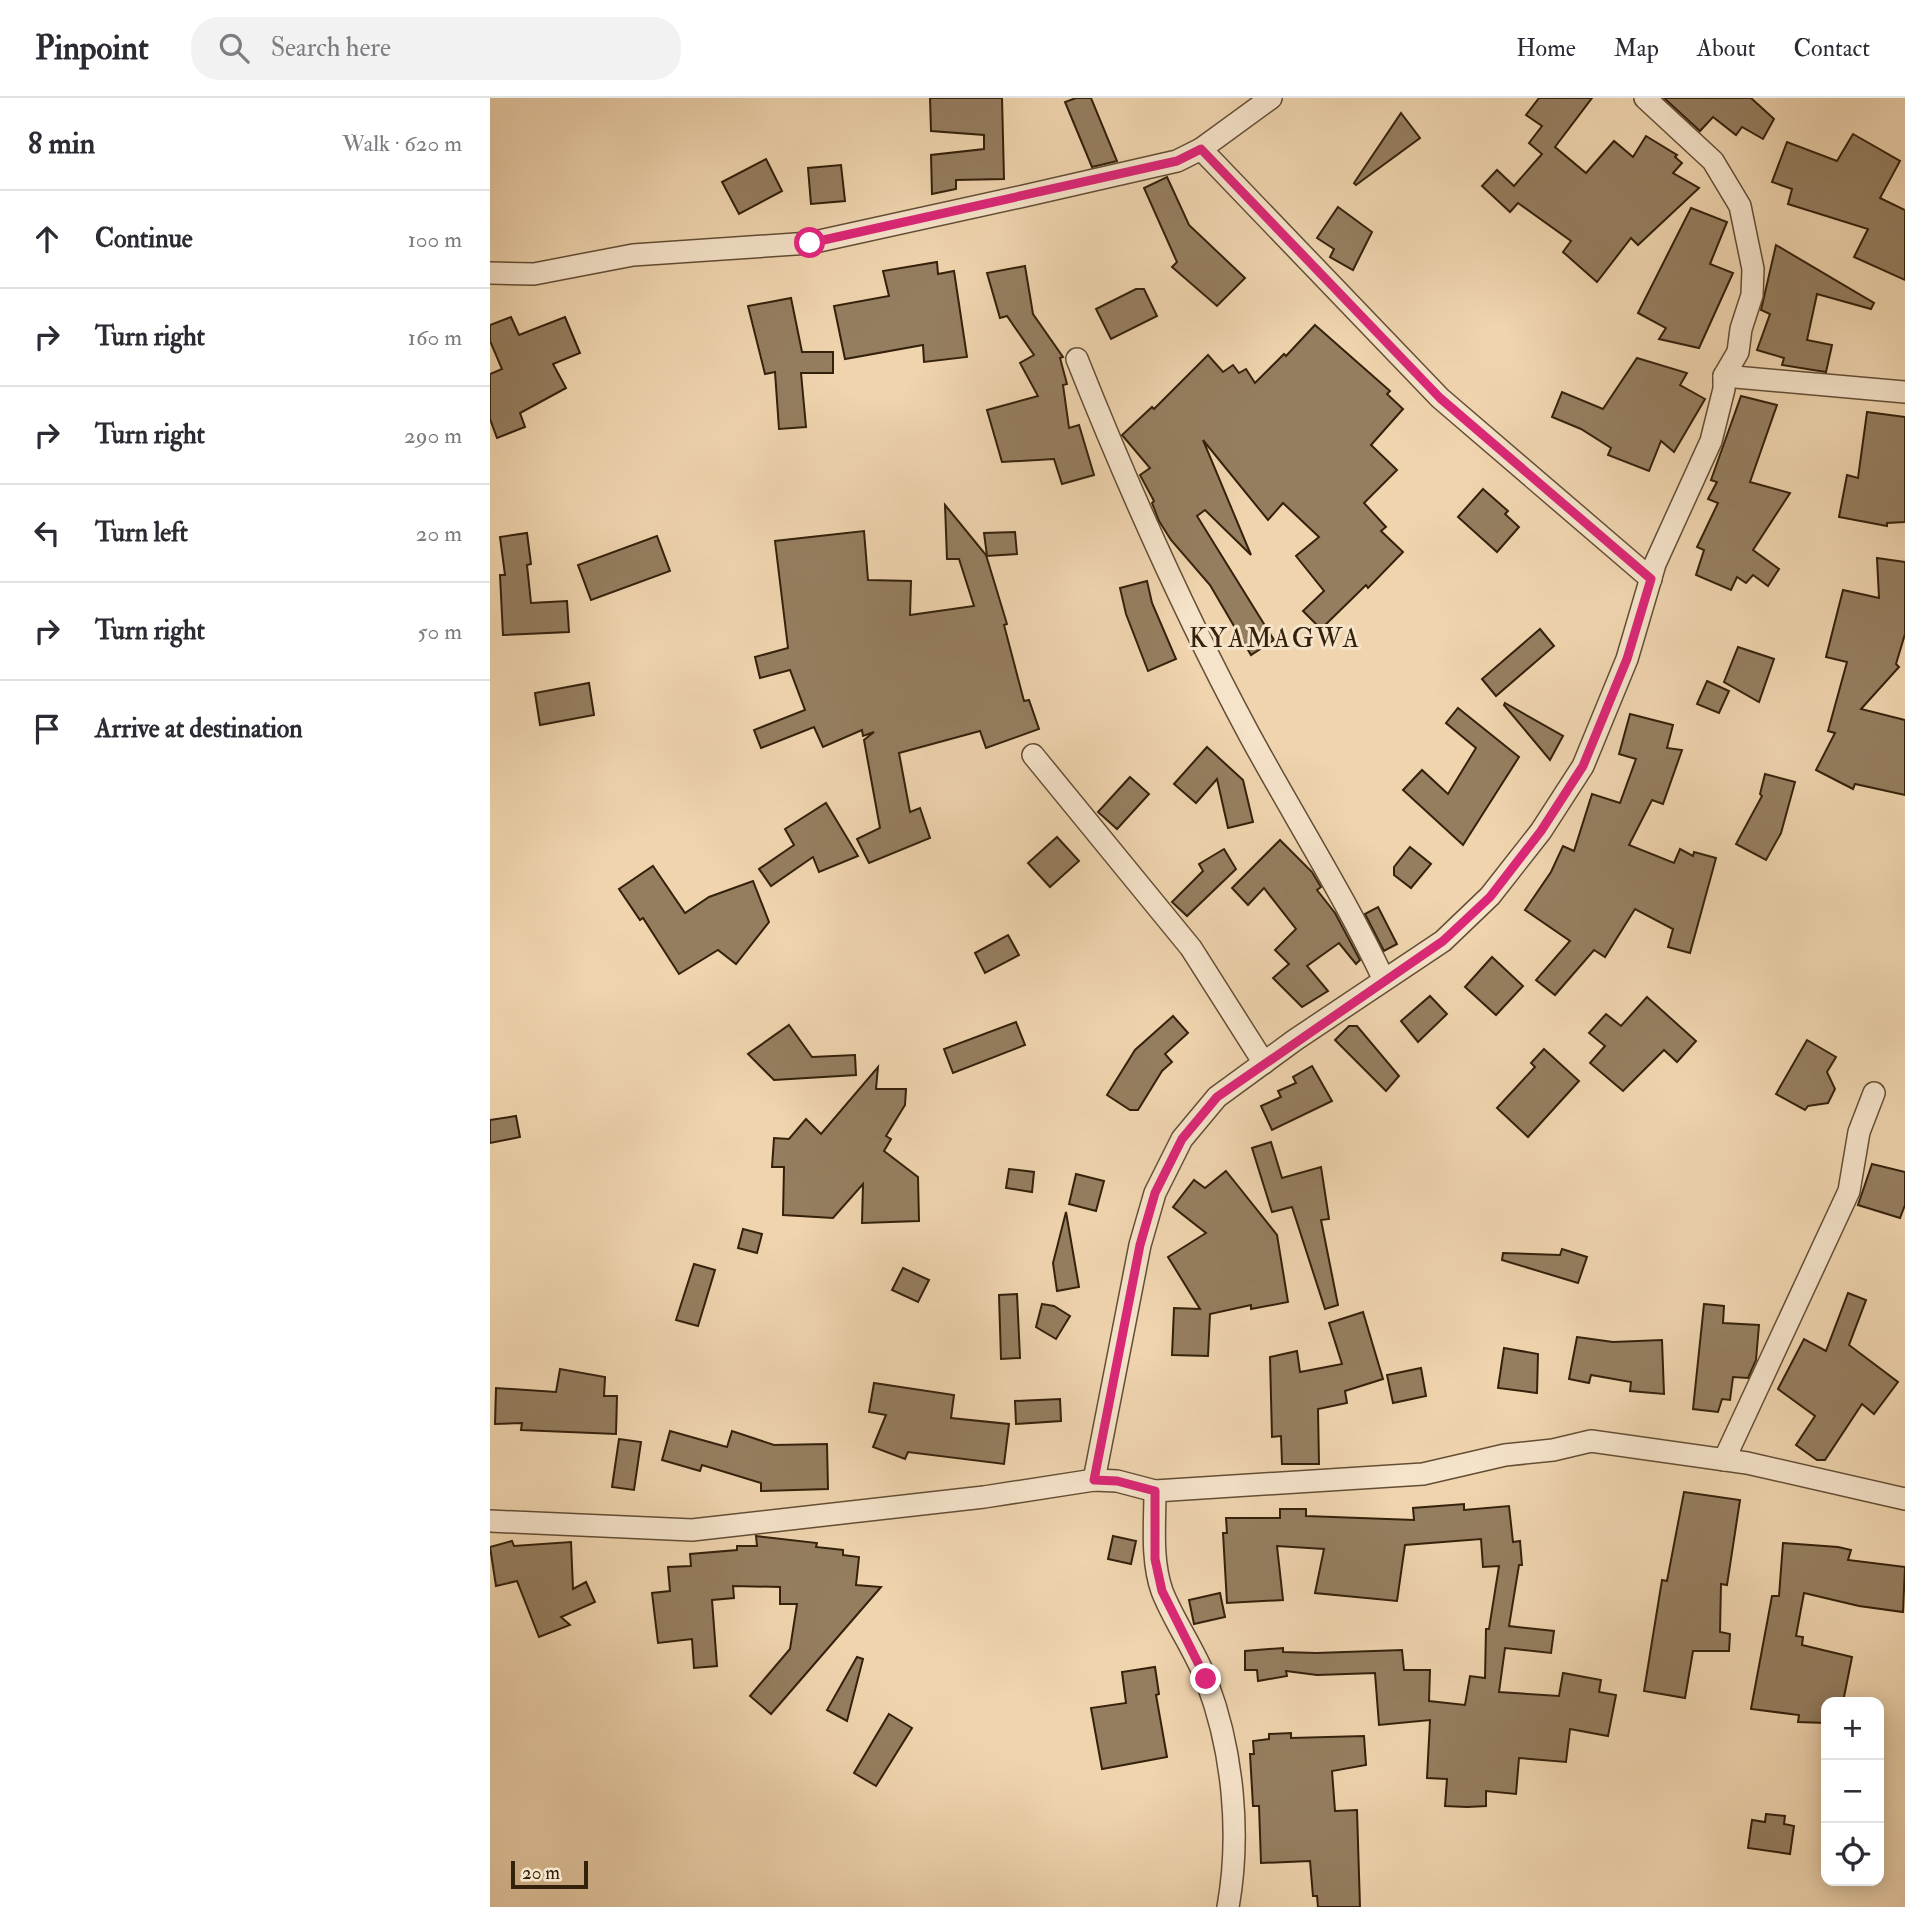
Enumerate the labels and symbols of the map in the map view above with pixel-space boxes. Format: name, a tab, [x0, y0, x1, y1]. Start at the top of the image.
route start	[794, 227, 825, 258]
district label: KYAMAGWA	[1189, 623, 1361, 655]
route end	[1190, 1663, 1221, 1694]
scale bar	[511, 1858, 588, 1890]

